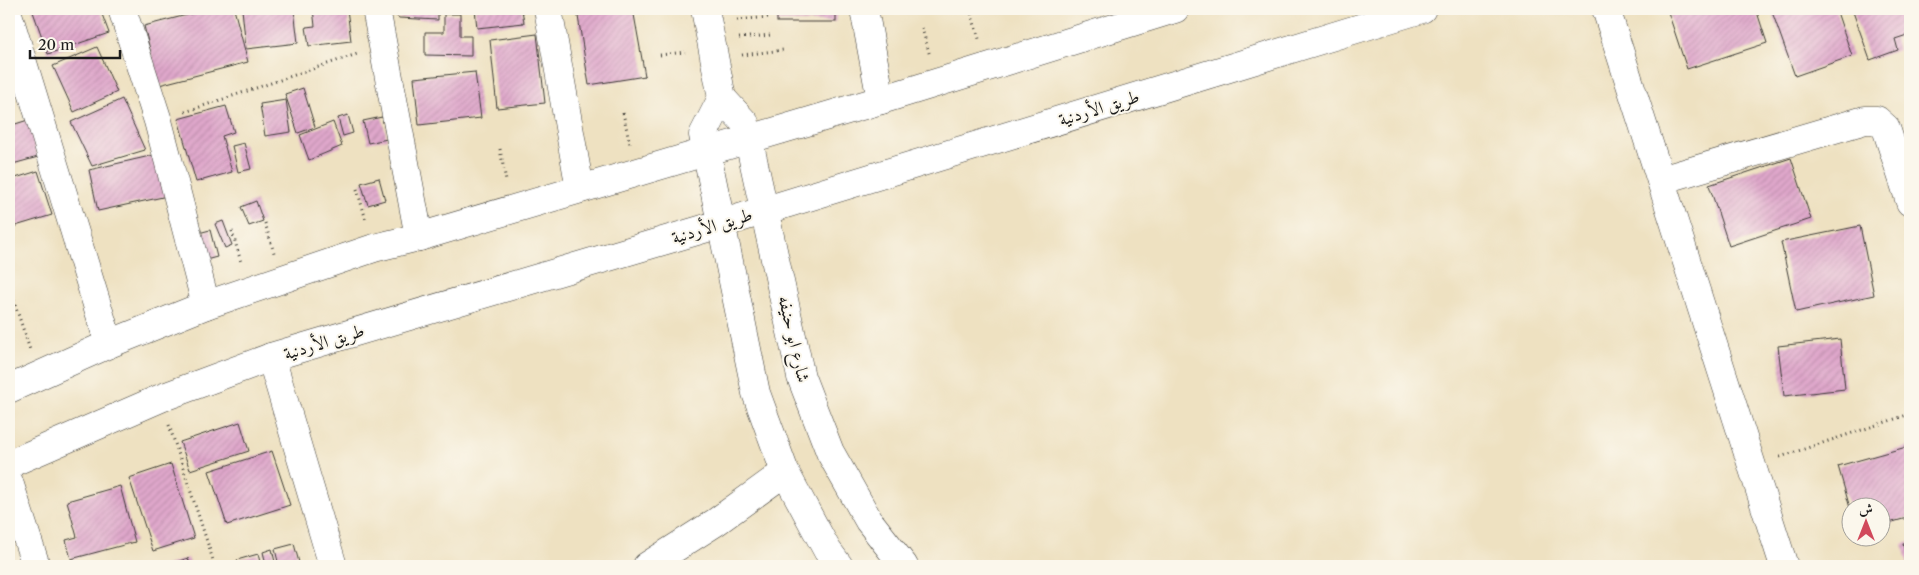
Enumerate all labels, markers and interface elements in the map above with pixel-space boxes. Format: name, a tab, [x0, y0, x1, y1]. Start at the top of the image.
scale bar	[30, 28, 120, 60]
text: 20 m	[38, 35, 74, 54]
street label: طريق الأردنية	[1055, 83, 1142, 132]
street label: طريق الأردنية	[668, 201, 755, 250]
street label: شارع ابو حنيفه	[769, 293, 815, 386]
street label: طريق الأردنية	[280, 317, 367, 366]
north arrow	[1842, 498, 1892, 548]
text: ش	[1859, 500, 1873, 518]

